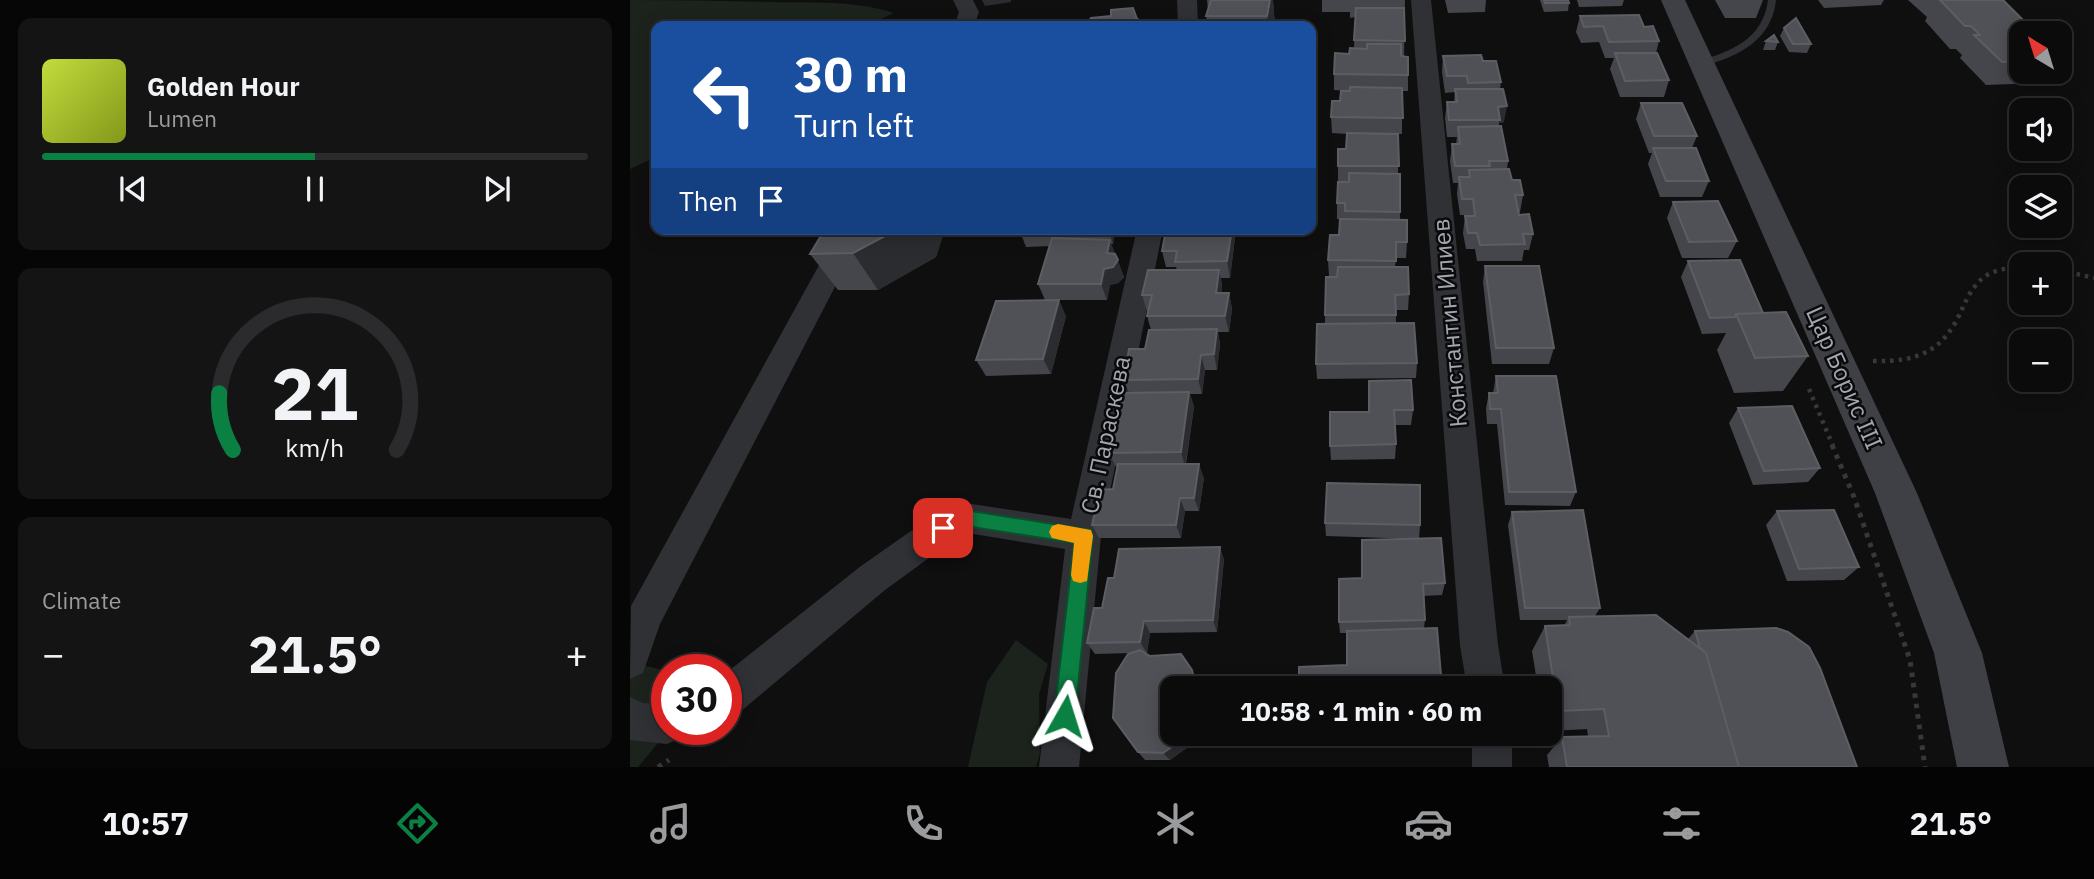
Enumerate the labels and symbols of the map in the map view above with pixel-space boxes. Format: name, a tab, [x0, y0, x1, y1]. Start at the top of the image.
north arrow	[2009, 21, 2072, 84]
street label: Константин Илиев	[1424, 217, 1474, 429]
street label: Цар Борис III	[1799, 301, 1891, 454]
street label: Св. Параскева	[1073, 353, 1137, 517]
pin	[913, 498, 973, 558]
speed limit sign: 30	[651, 654, 742, 745]
position arrow	[1028, 679, 1102, 753]

